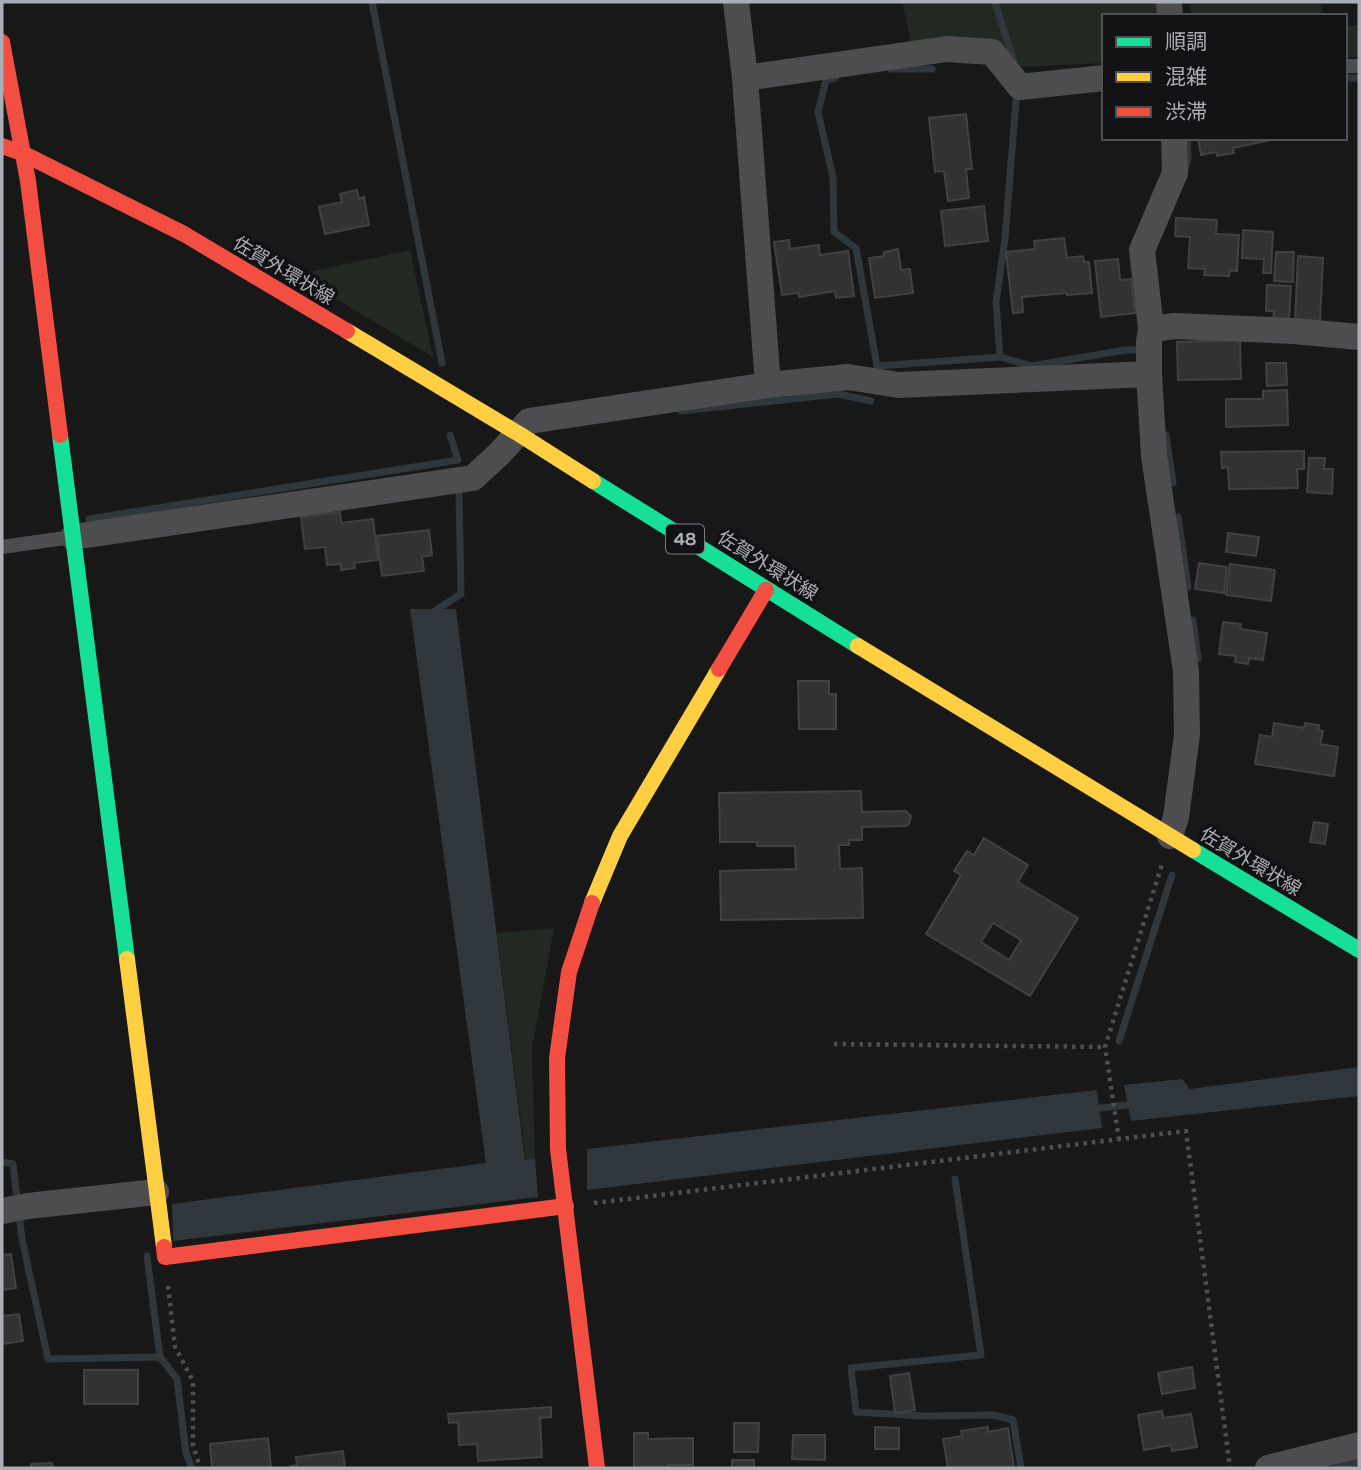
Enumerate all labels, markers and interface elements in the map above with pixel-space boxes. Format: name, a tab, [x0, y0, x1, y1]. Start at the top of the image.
legend	[1102, 14, 1347, 140]
text: 順調	[1165, 30, 1207, 55]
text: 混雑	[1165, 65, 1207, 90]
text: 渋滞	[1165, 100, 1207, 125]
street label: 佐賀外環状線	[229, 232, 338, 310]
road number: 48	[666, 524, 704, 554]
street label: 佐賀外環状線	[713, 526, 822, 605]
street label: 佐賀外環状線	[1196, 823, 1305, 901]

